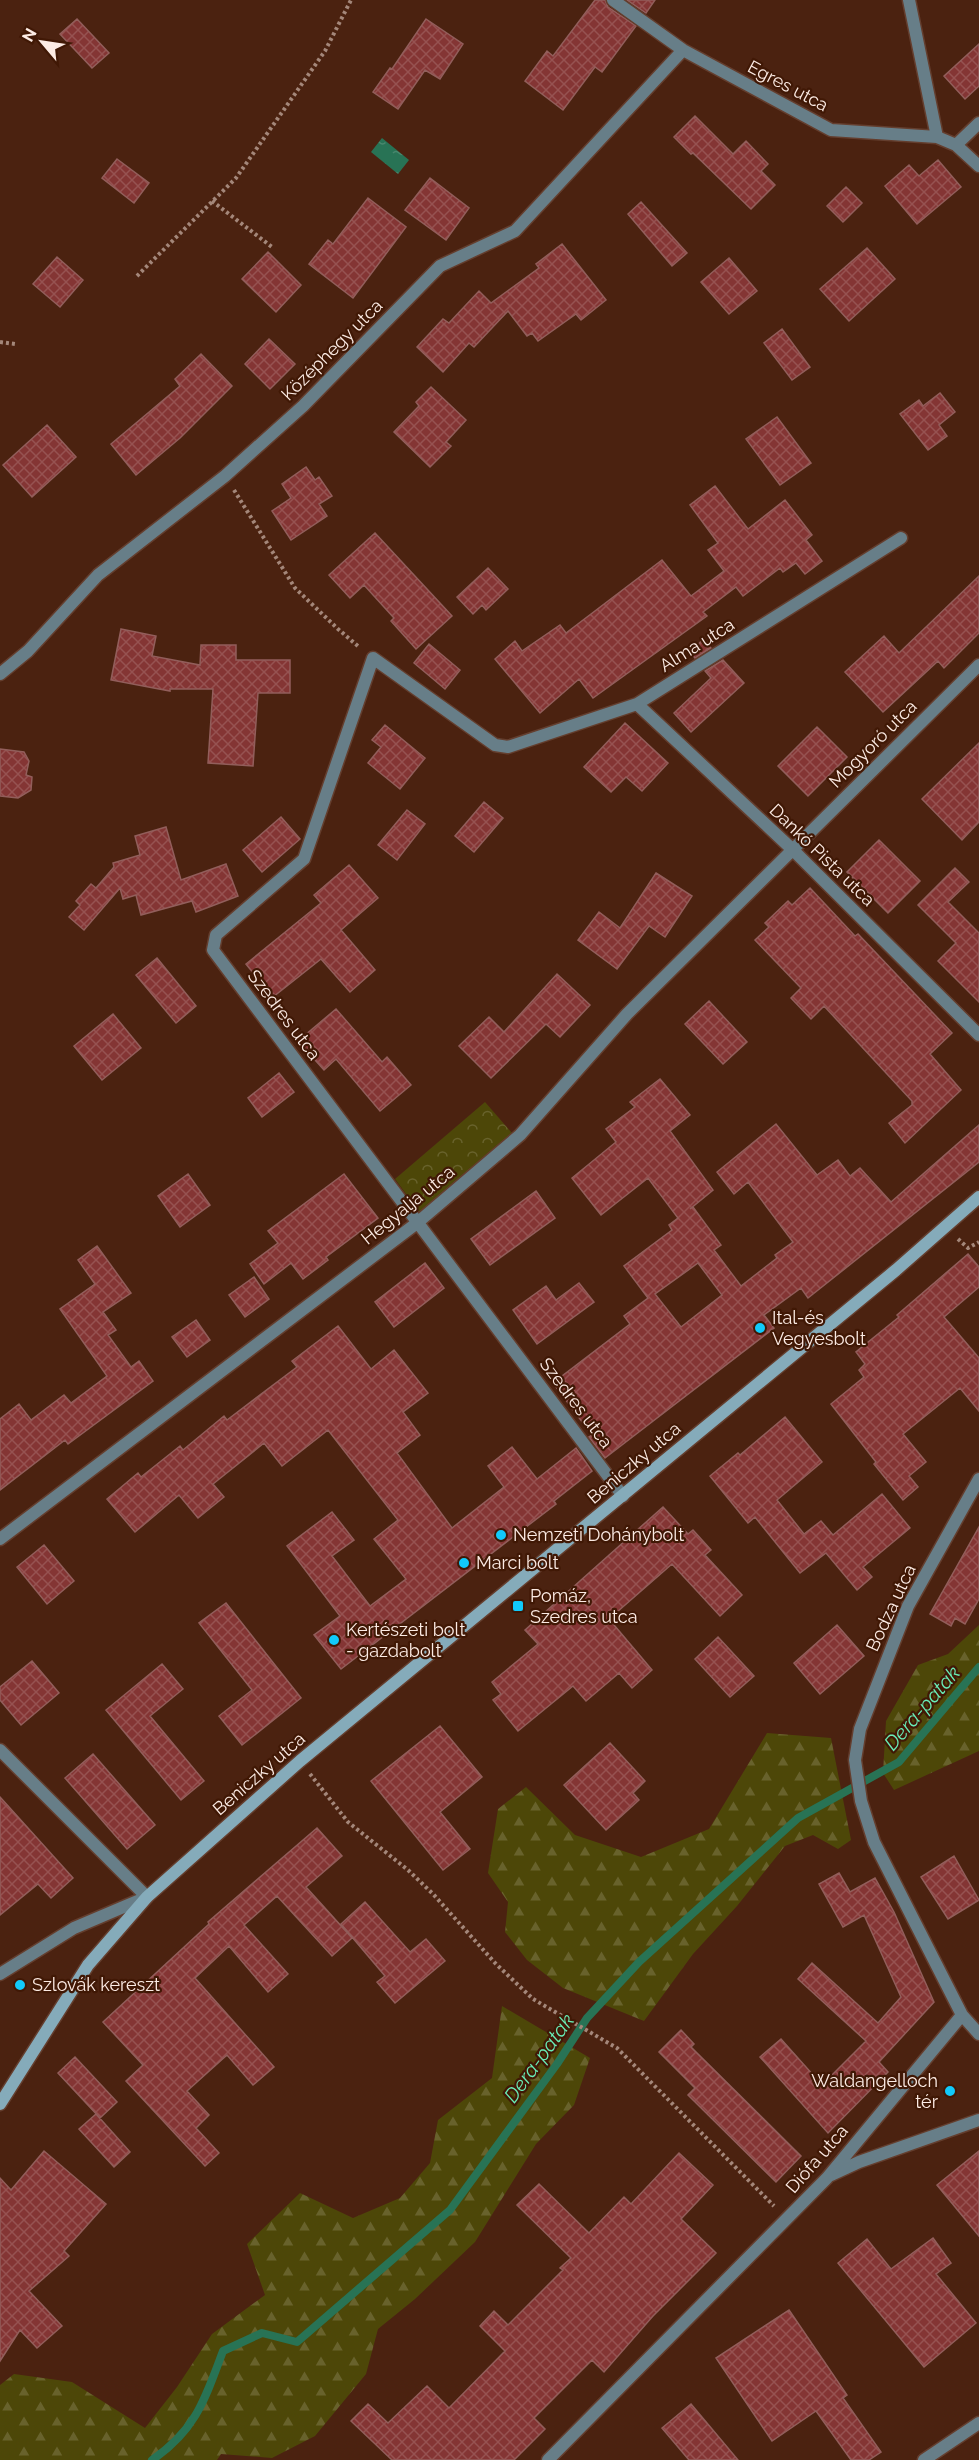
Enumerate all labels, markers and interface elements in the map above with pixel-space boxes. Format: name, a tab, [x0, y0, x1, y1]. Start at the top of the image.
north arrow	[12, 12, 72, 72]
text: N	[18, 25, 41, 45]
street label: Egres utca	[744, 56, 832, 115]
street label: Középhegy utca	[277, 295, 387, 405]
street label: Alma utca	[655, 613, 738, 676]
street label: Mogyoró utca	[824, 695, 921, 792]
street label: Dankó Pista utca	[765, 799, 879, 910]
street label: Szedres utca	[244, 965, 325, 1064]
street label: Hegyalja utca	[357, 1161, 458, 1249]
place label: Ital-és Vegyesbolt	[772, 1307, 866, 1349]
marker: Ital-és Vegyesbolt	[753, 1321, 767, 1335]
street label: Szedres utca	[536, 1353, 617, 1452]
street label: Beniczky utca	[583, 1417, 685, 1508]
place label: Nemzeti Dohánybolt	[513, 1524, 684, 1545]
marker: Nemzeti Dohánybolt	[494, 1528, 508, 1542]
place label: Marci bolt	[476, 1552, 559, 1573]
marker: Marci bolt	[457, 1556, 471, 1570]
street label: Bodza utca	[861, 1561, 920, 1655]
place label: Pomáz, Szedres utca	[530, 1585, 637, 1627]
marker: Pomáz, Szedres utca	[511, 1599, 525, 1613]
place label: Kertészeti bolt - gazdabolt	[346, 1619, 465, 1661]
marker: Kertészeti bolt - gazdabolt	[327, 1633, 341, 1647]
water label: Dera-patak	[879, 1661, 965, 1755]
street label: Beniczky utca	[208, 1728, 309, 1819]
place label: Szlovák kereszt	[32, 1974, 160, 1995]
marker: Szlovák kereszt	[13, 1978, 27, 1992]
water label: Dera-patak	[499, 2009, 579, 2107]
place label: Waldangelloch tér	[811, 2070, 939, 2112]
marker: Waldangelloch tér	[943, 2084, 957, 2098]
street label: Diófa utca	[781, 2120, 852, 2197]

